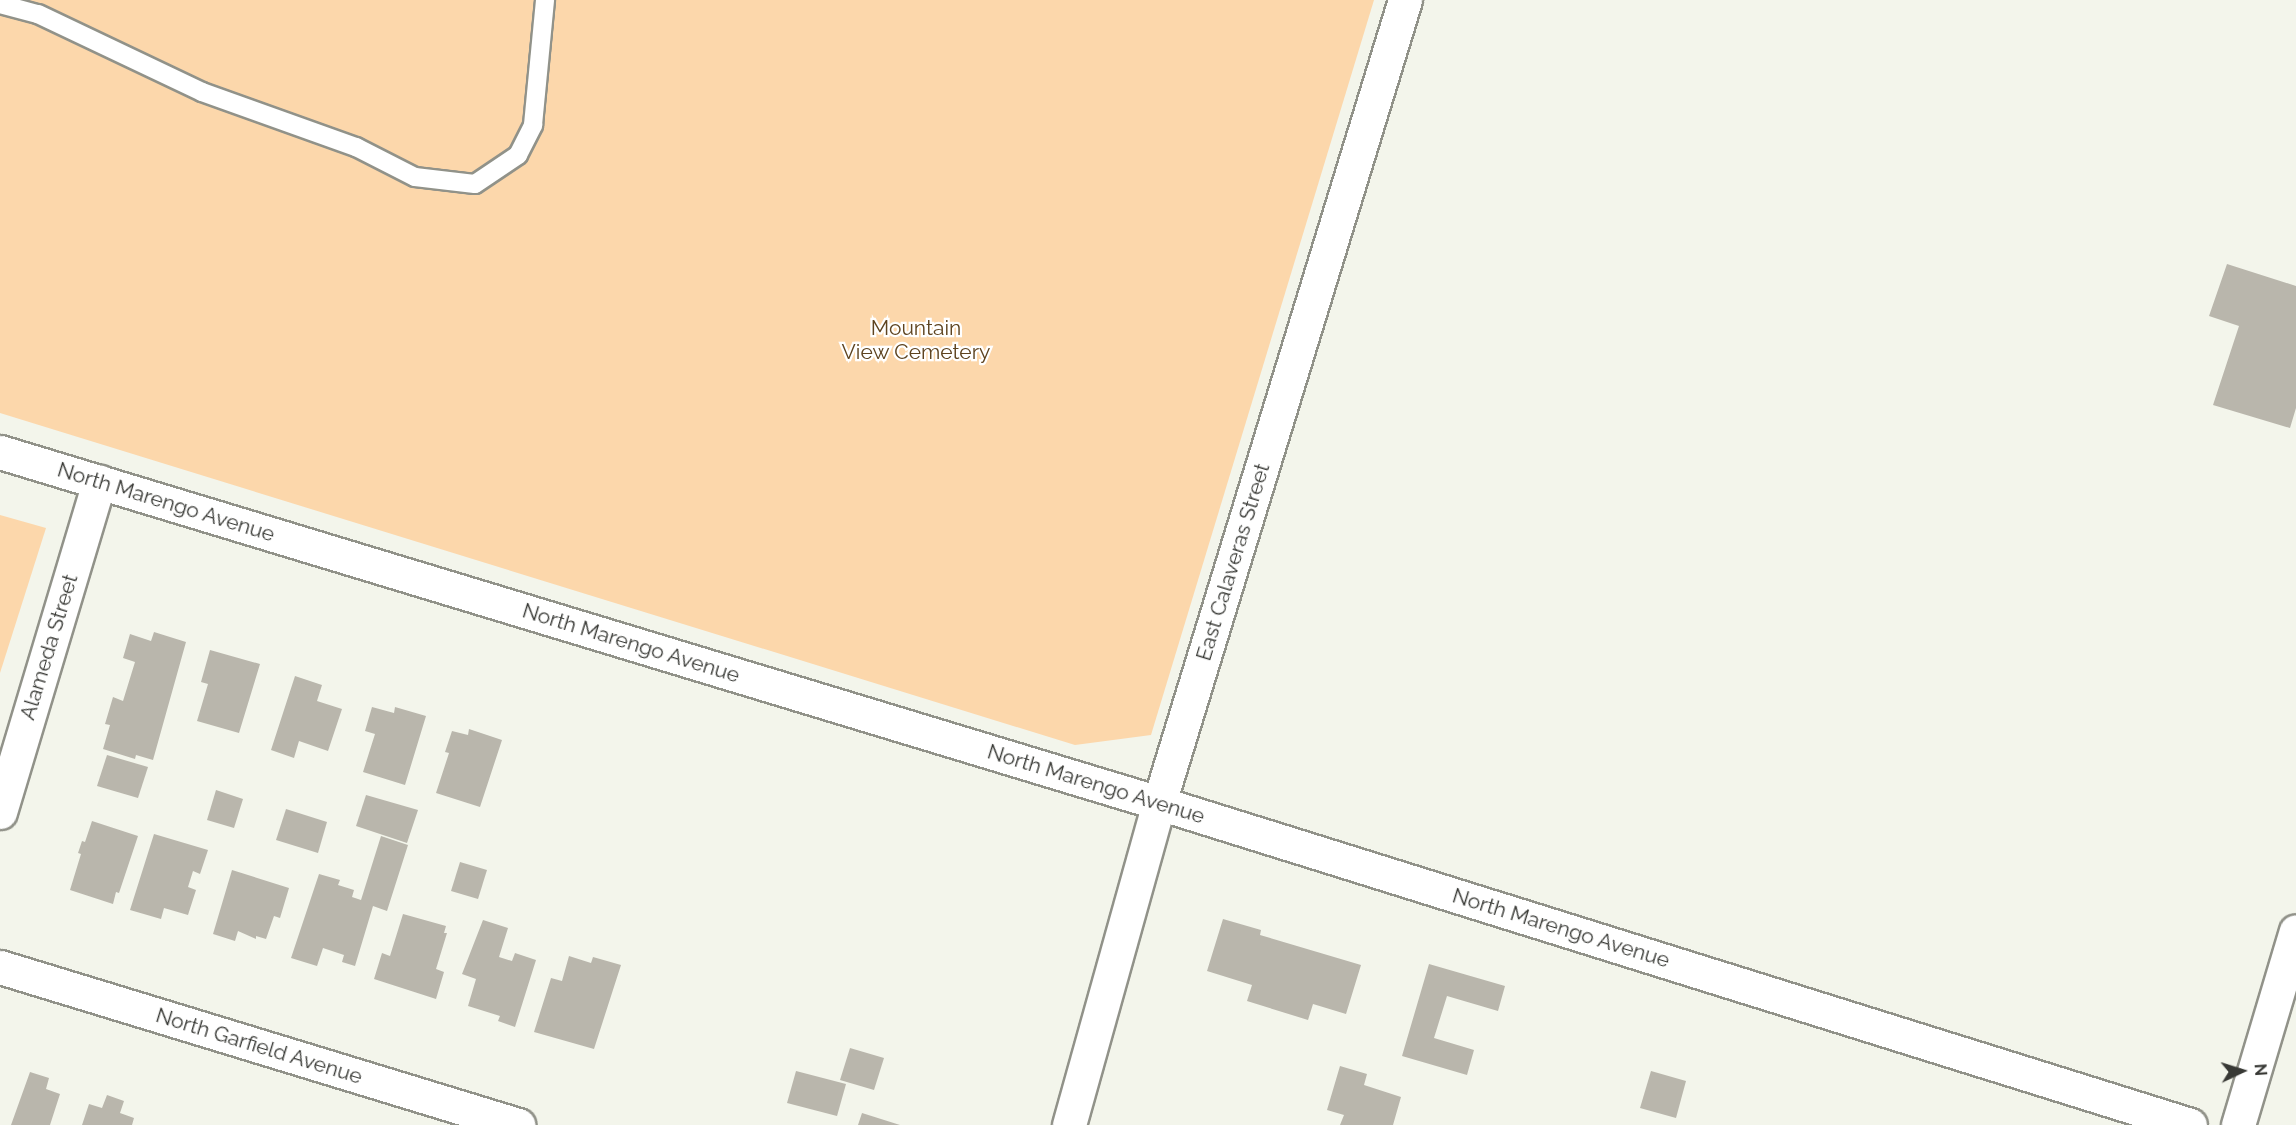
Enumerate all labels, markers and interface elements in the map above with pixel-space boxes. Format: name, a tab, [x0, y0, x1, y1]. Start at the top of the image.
park label: Mountain View Cemetery	[841, 315, 991, 365]
street label: North Marengo Avenue	[54, 457, 278, 547]
street label: East Calaveras Street	[1191, 460, 1275, 664]
street label: Alameda Street	[15, 571, 83, 723]
street label: North Marengo Avenue	[519, 598, 743, 688]
street label: North Marengo Avenue	[984, 739, 1208, 829]
street label: North Marengo Avenue	[1449, 883, 1673, 973]
street label: North Garfield Avenue	[152, 1003, 366, 1089]
north arrow	[2212, 1041, 2272, 1101]
text: N	[2251, 1063, 2270, 1076]

